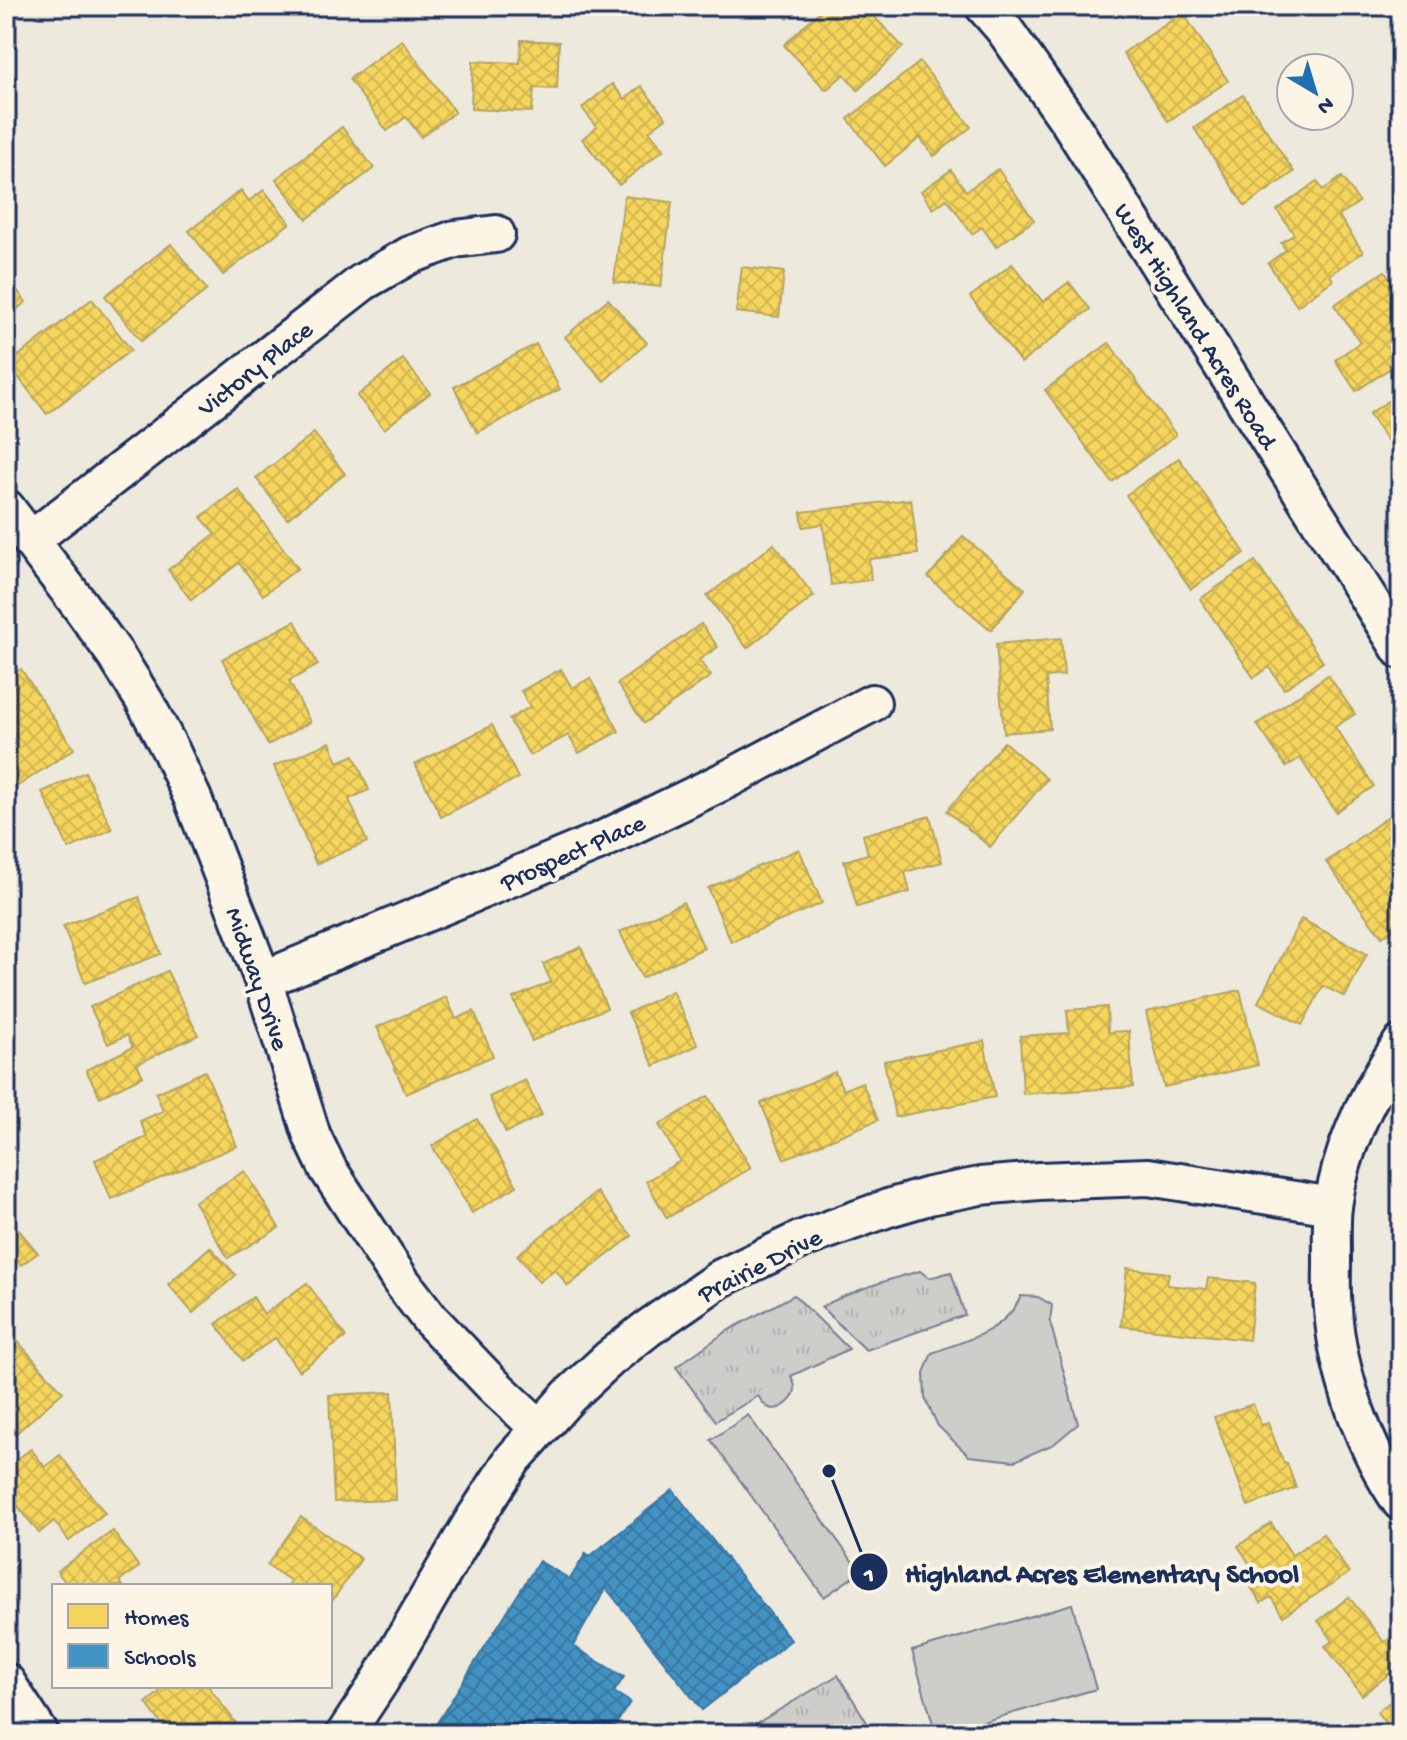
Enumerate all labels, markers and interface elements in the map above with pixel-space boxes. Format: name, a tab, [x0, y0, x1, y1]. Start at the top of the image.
north arrow	[1275, 52, 1355, 132]
text: N	[1311, 90, 1339, 119]
street label: West Highland Acres Road	[1105, 199, 1283, 458]
street label: Victory Place	[192, 316, 321, 426]
street label: Prospect Place	[496, 809, 652, 901]
street label: Midway Drive	[216, 904, 294, 1056]
street label: Prairie Drive	[693, 1223, 829, 1313]
callout: Highland Acres Elementary School	[849, 1546, 1315, 1598]
text: Highland Acres Elementary School	[905, 1560, 1299, 1593]
text: 1	[863, 1562, 874, 1591]
legend	[52, 1584, 332, 1688]
text: Homes	[124, 1605, 190, 1634]
text: Schools	[124, 1645, 196, 1674]

